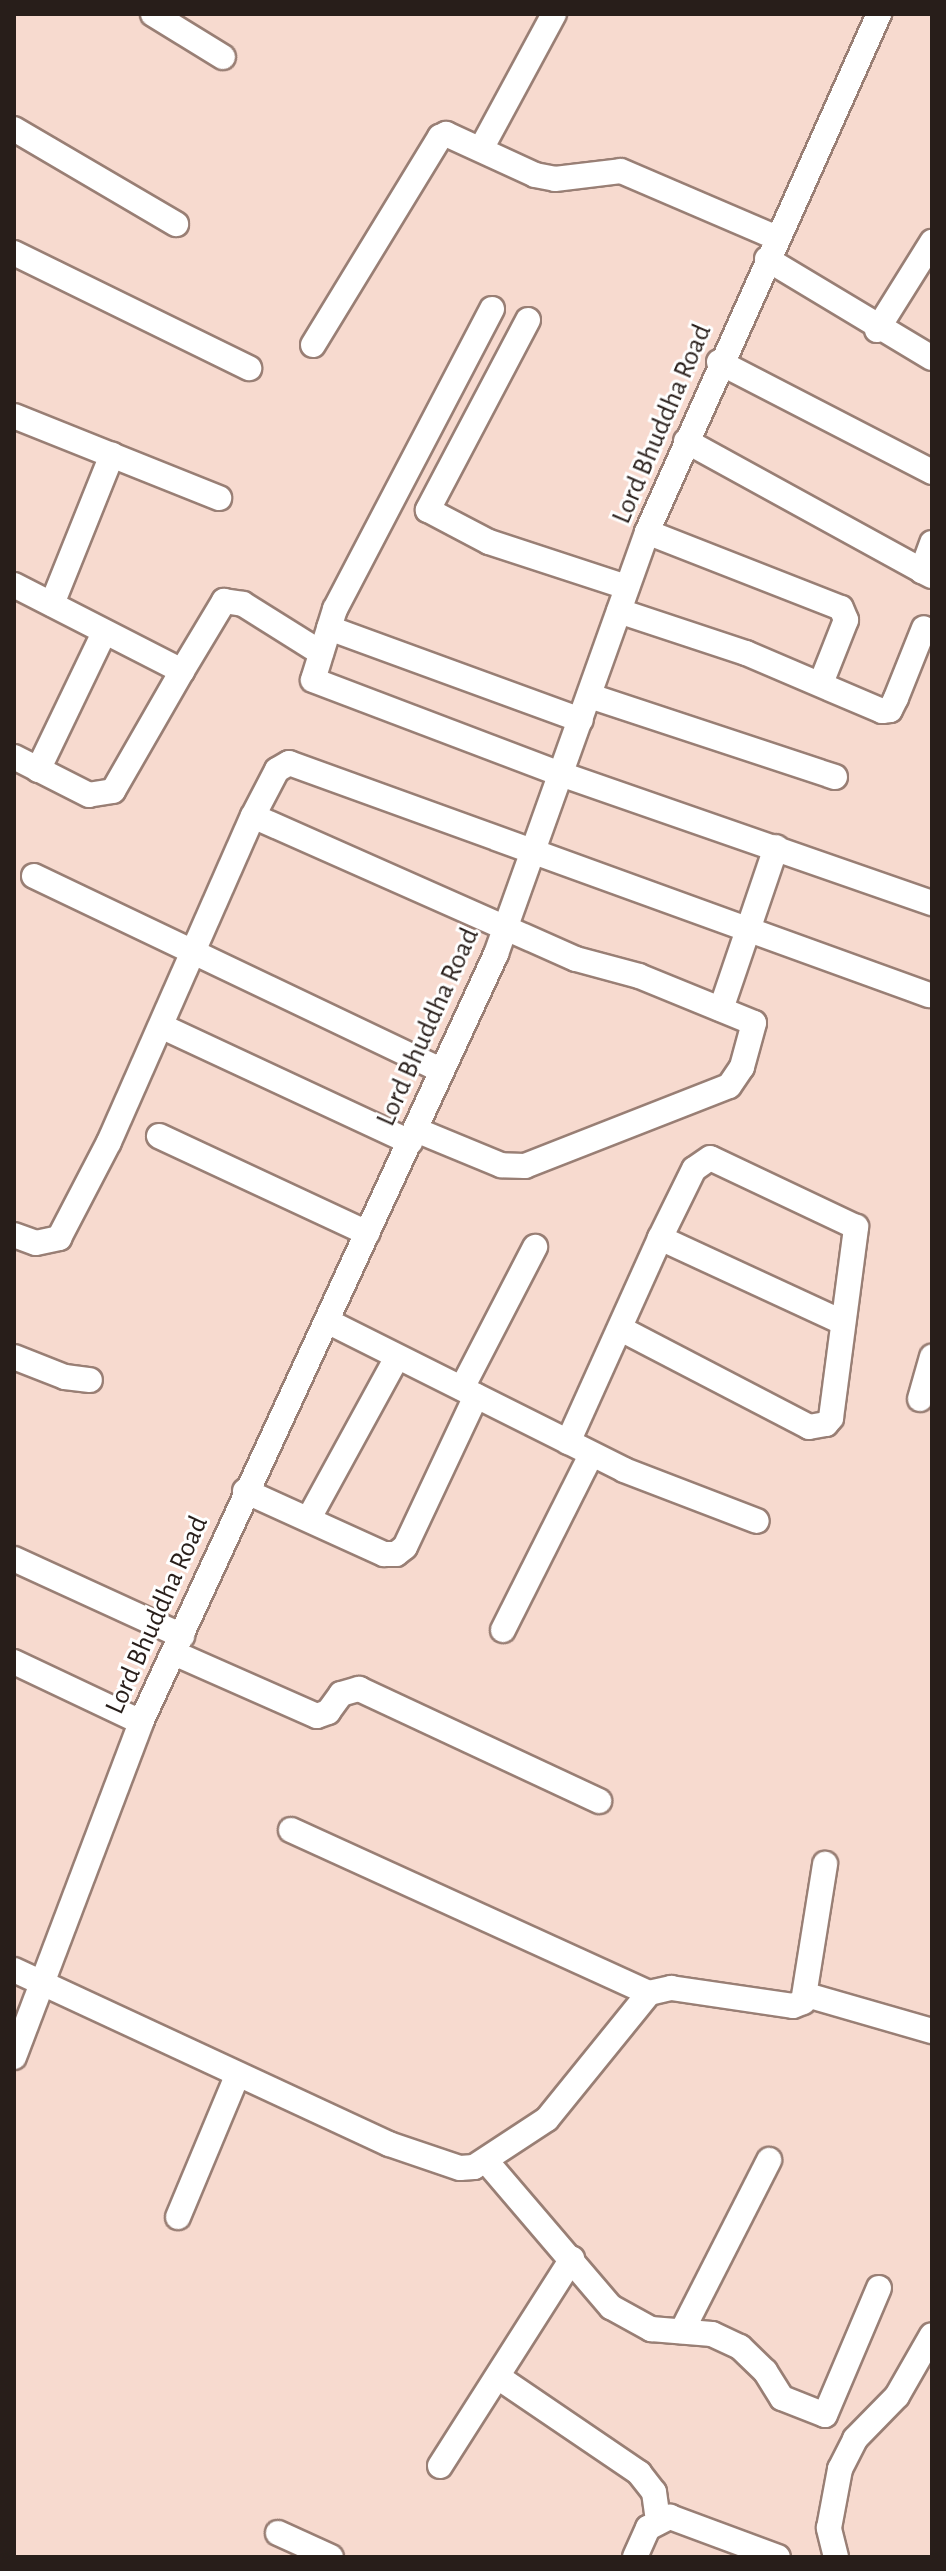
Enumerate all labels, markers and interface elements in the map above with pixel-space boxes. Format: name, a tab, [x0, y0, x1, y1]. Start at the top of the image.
street label: Lord Bhuddha Road	[605, 319, 719, 529]
street label: Lord Bhuddha Road	[369, 923, 487, 1131]
street label: Lord Bhuddha Road	[98, 1511, 216, 1719]

